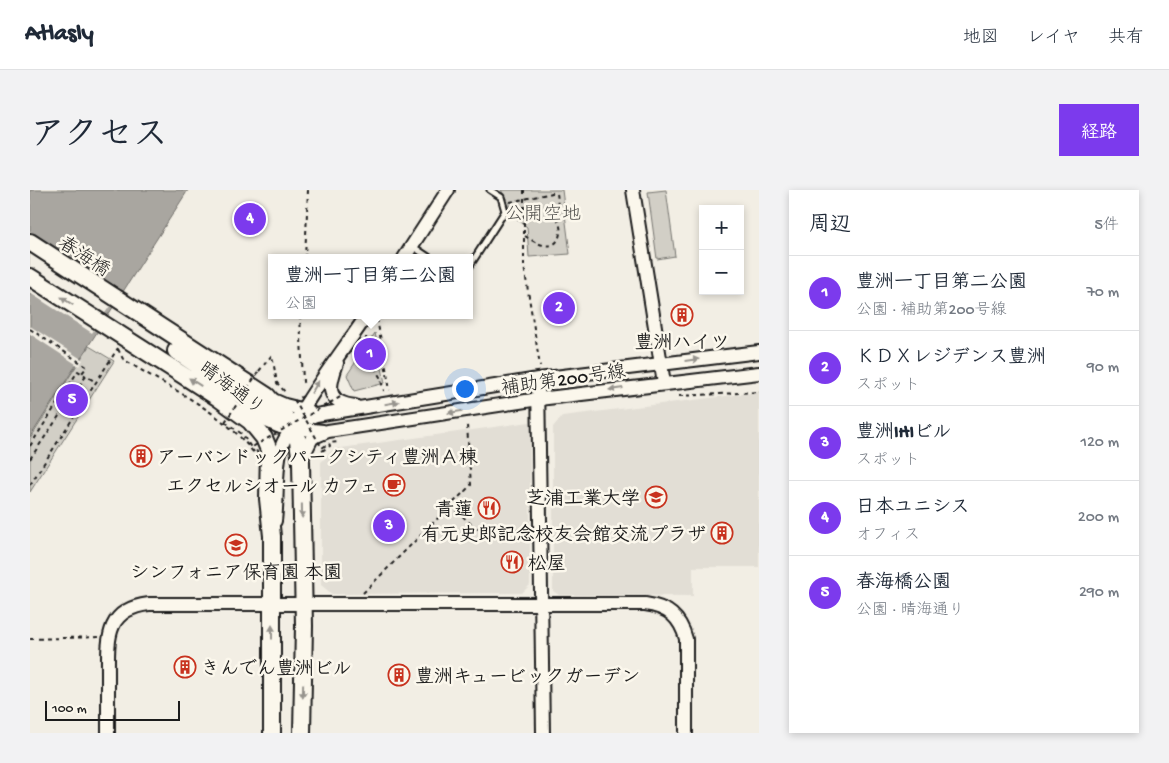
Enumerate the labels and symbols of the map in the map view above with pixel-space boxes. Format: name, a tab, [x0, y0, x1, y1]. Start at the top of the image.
pin: 4	[234, 200, 266, 238]
park label: 公開空地	[505, 204, 581, 227]
street label: 春海橋	[53, 232, 114, 283]
pin: 2	[543, 289, 575, 327]
one-way arrow	[60, 296, 73, 306]
building icon: 豊洲ハイツ	[670, 303, 694, 327]
place label: 豊洲ハイツ	[634, 332, 730, 356]
pin: 1	[354, 335, 386, 373]
one-way arrow	[684, 356, 700, 364]
street label: 晴海通り	[193, 357, 269, 421]
street label: 補助第200号線	[499, 360, 627, 402]
your location	[452, 376, 478, 402]
one-way arrow	[188, 378, 201, 387]
pin: 5	[56, 381, 88, 419]
one-way arrow	[311, 381, 320, 394]
one-way arrow	[608, 386, 624, 394]
one-way arrow	[385, 399, 401, 407]
one-way arrow	[447, 408, 463, 416]
building icon: アーバンドックパークシティ豊洲Ａ棟	[129, 444, 153, 468]
place label: アーバンドックパークシティ豊洲Ａ棟	[157, 447, 478, 471]
cafe icon: エクセルシオール カフェ	[382, 473, 406, 497]
place label: エクセルシオール カフェ	[166, 477, 378, 500]
school or university icon: 芝浦工業大学	[644, 485, 668, 509]
place label: 芝浦工業大学	[526, 488, 640, 512]
restaurant icon: 青蓮	[477, 496, 501, 520]
place label: 青蓮	[435, 499, 473, 523]
one-way arrow	[298, 503, 306, 519]
pin: 3	[373, 507, 405, 545]
building icon: 有元史郎記念校友会館交流プラザ	[710, 521, 734, 545]
place label: 有元史郎記念校友会館交流プラザ	[421, 523, 706, 548]
school or university icon: シンフォニア保育園 本園	[224, 533, 248, 557]
restaurant icon: 松屋	[500, 550, 524, 574]
place label: 松屋	[528, 554, 566, 577]
place label: シンフォニア保育園 本園	[130, 562, 342, 586]
one-way arrow	[268, 624, 276, 640]
building icon: きんでん豊洲ビル	[173, 655, 197, 679]
place label: きんでん豊洲ビル	[201, 658, 352, 682]
building icon: 豊洲キュービックガーデン	[387, 663, 411, 687]
place label: 豊洲キュービックガーデン	[415, 666, 640, 690]
one-way arrow	[299, 683, 307, 699]
scale bar	[45, 698, 180, 721]

